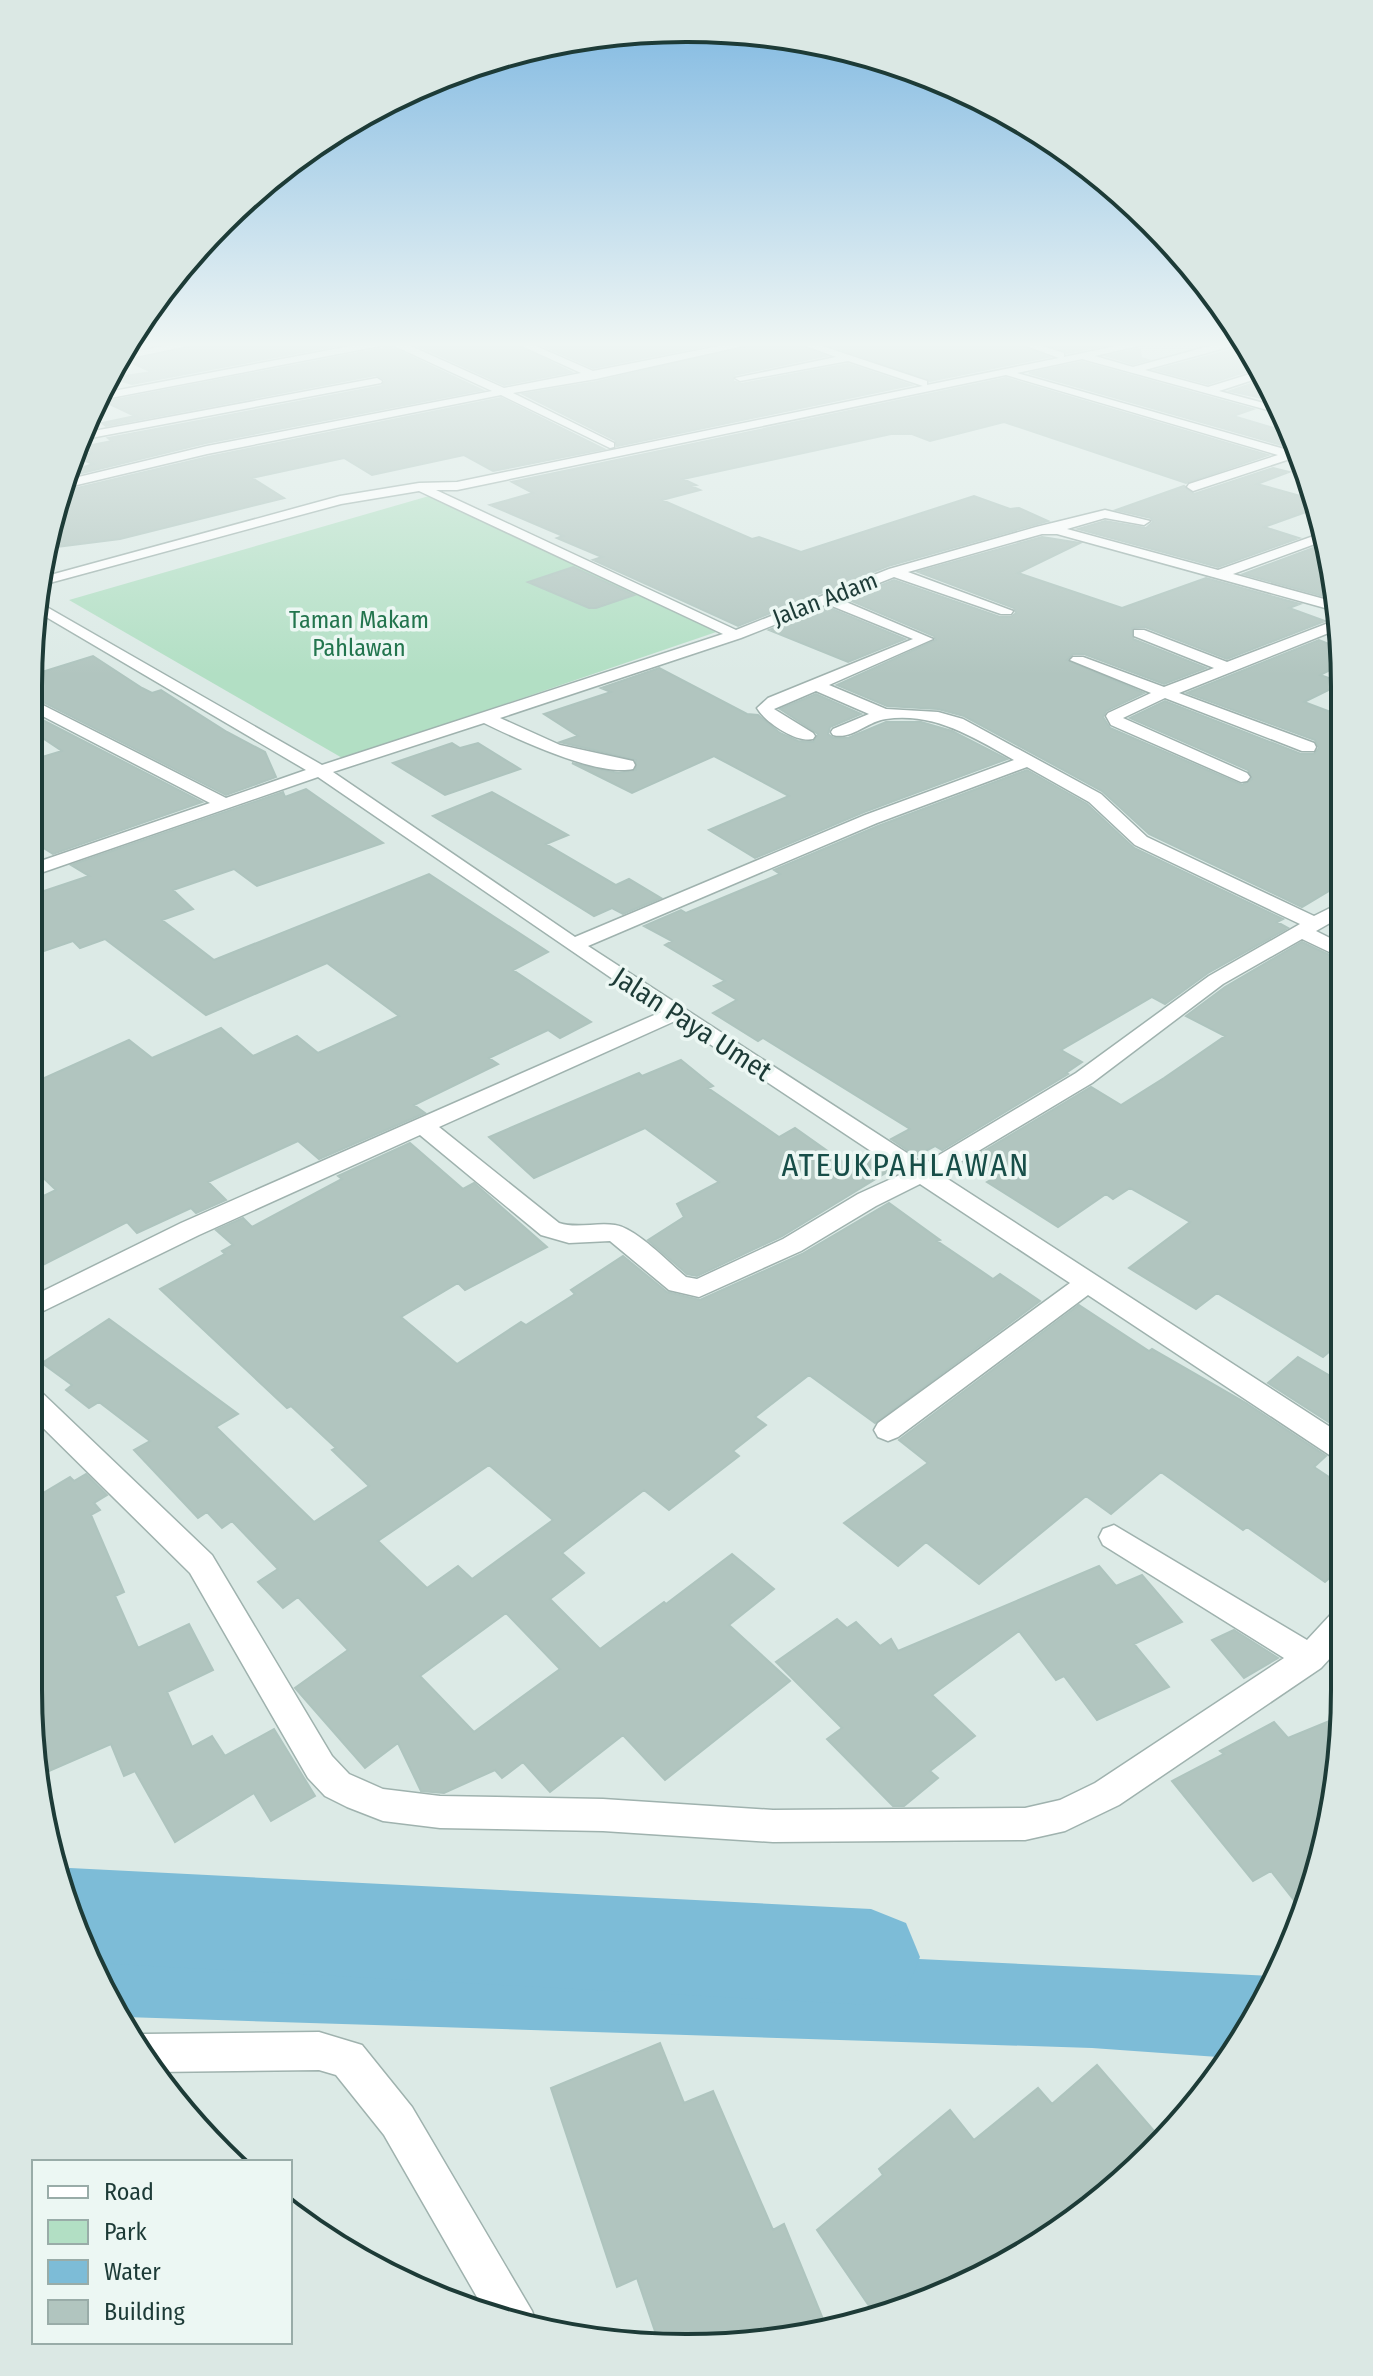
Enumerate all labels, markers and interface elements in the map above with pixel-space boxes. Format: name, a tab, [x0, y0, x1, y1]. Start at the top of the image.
street label: Jalan Adam	[769, 566, 881, 632]
park label: Taman Makam Pahlawan	[289, 606, 429, 662]
street label: Jalan Paya Umet	[606, 960, 779, 1088]
district label: ATEUKPAHLAWAN	[781, 1146, 1031, 1184]
legend	[32, 2160, 292, 2344]
text: Road	[104, 2178, 154, 2206]
text: Park	[104, 2218, 147, 2246]
text: Water	[104, 2258, 161, 2286]
text: Building	[104, 2298, 186, 2326]

